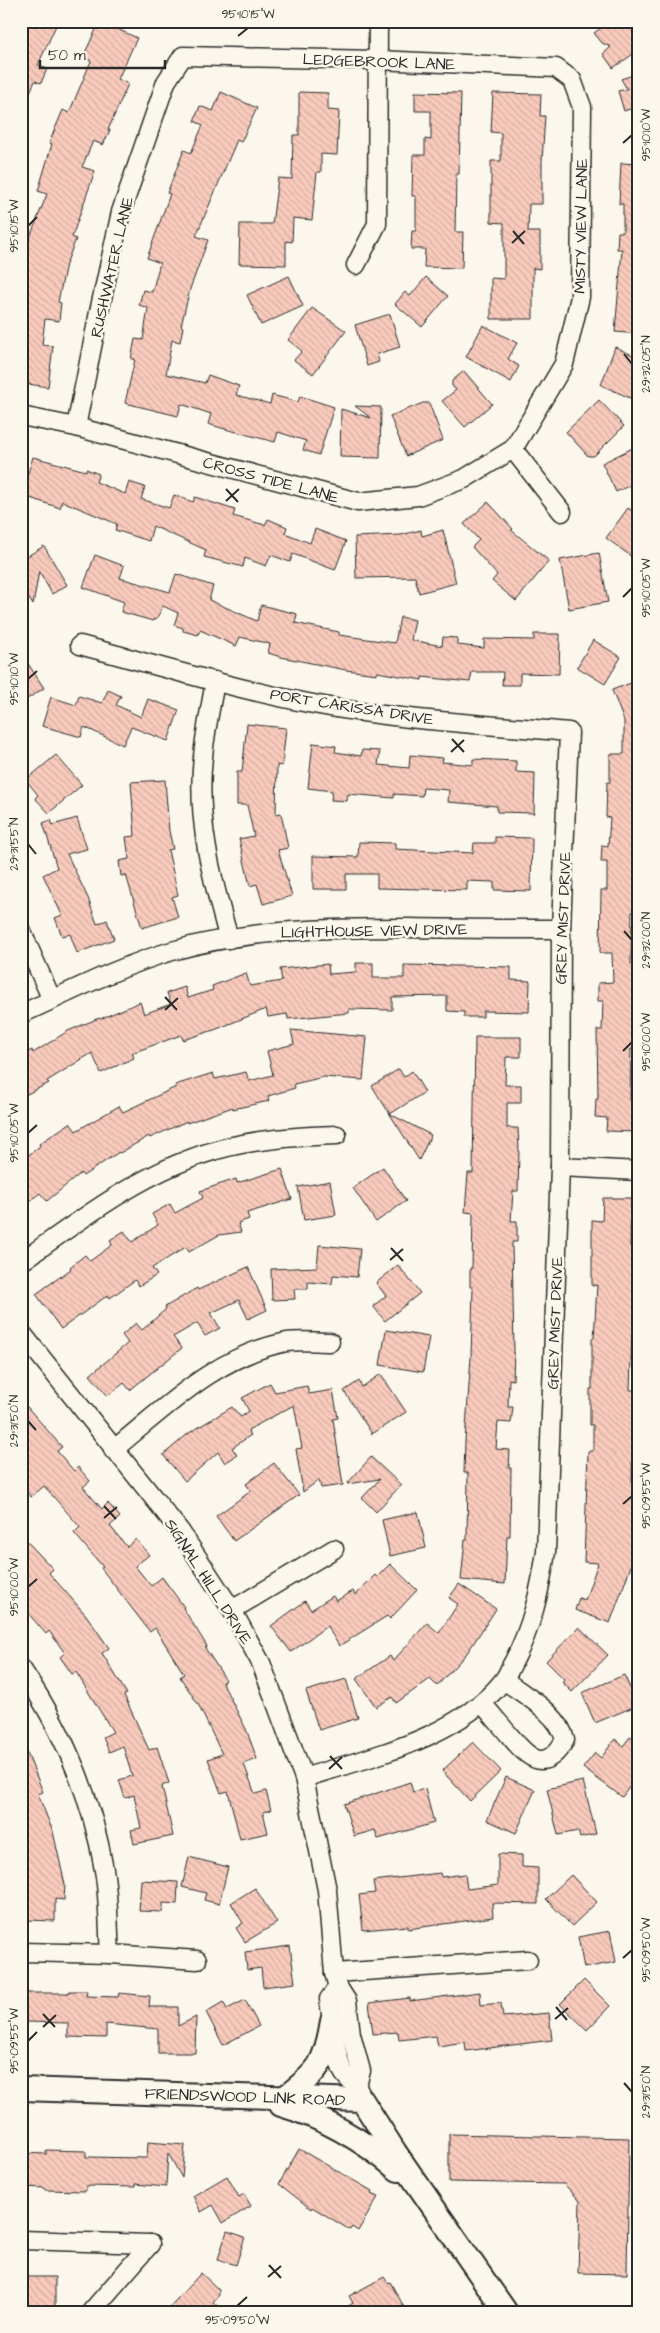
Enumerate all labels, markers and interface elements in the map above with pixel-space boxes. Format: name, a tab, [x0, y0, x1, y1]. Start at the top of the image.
text: 95°10'15"W	[221, 6, 275, 23]
scale bar	[40, 38, 165, 70]
text: 50 m	[48, 45, 86, 66]
street label: LEDGEBROOK LANE	[302, 48, 456, 76]
text: 95°10'10"W	[638, 108, 655, 161]
street label: MISTY VIEW LANE	[569, 158, 593, 294]
street label: RUSHWATER LANE	[85, 194, 139, 340]
text: 95°10'15"W	[6, 199, 23, 253]
text: 29°32'05"N	[638, 335, 655, 393]
street label: CROSS TIDE LANE	[200, 451, 342, 509]
text: 95°10'05"W	[638, 558, 655, 618]
text: 95°10'10"W	[6, 652, 23, 705]
street label: PORT CARISSA DRIVE	[269, 683, 436, 731]
text: 29°31'55"N	[6, 817, 23, 871]
street label: GREY MIST DRIVE	[550, 851, 576, 985]
text: 29°32'00"N	[638, 911, 655, 968]
street label: LIGHTHOUSE VIEW DRIVE	[280, 918, 468, 944]
text: 95°10'00"W	[638, 1012, 655, 1071]
text: 95°10'05"W	[6, 1103, 23, 1163]
street label: GREY MIST DRIVE	[542, 1256, 568, 1390]
text: 29°31'50"N	[6, 1394, 23, 1447]
text: 95°09'55"W	[638, 1463, 655, 1529]
street label: SIGNAL HILL DRIVE	[159, 1514, 257, 1649]
text: 95°10'00"W	[6, 1557, 23, 1616]
text: 95°09'50"W	[638, 1917, 655, 1982]
text: 95°09'55"W	[6, 2008, 23, 2074]
text: 29°31'50"N	[638, 2065, 655, 2118]
street label: FRIENDSWOOD LINK ROAD	[144, 2083, 346, 2111]
text: 95°09'50"W	[205, 2312, 270, 2329]

